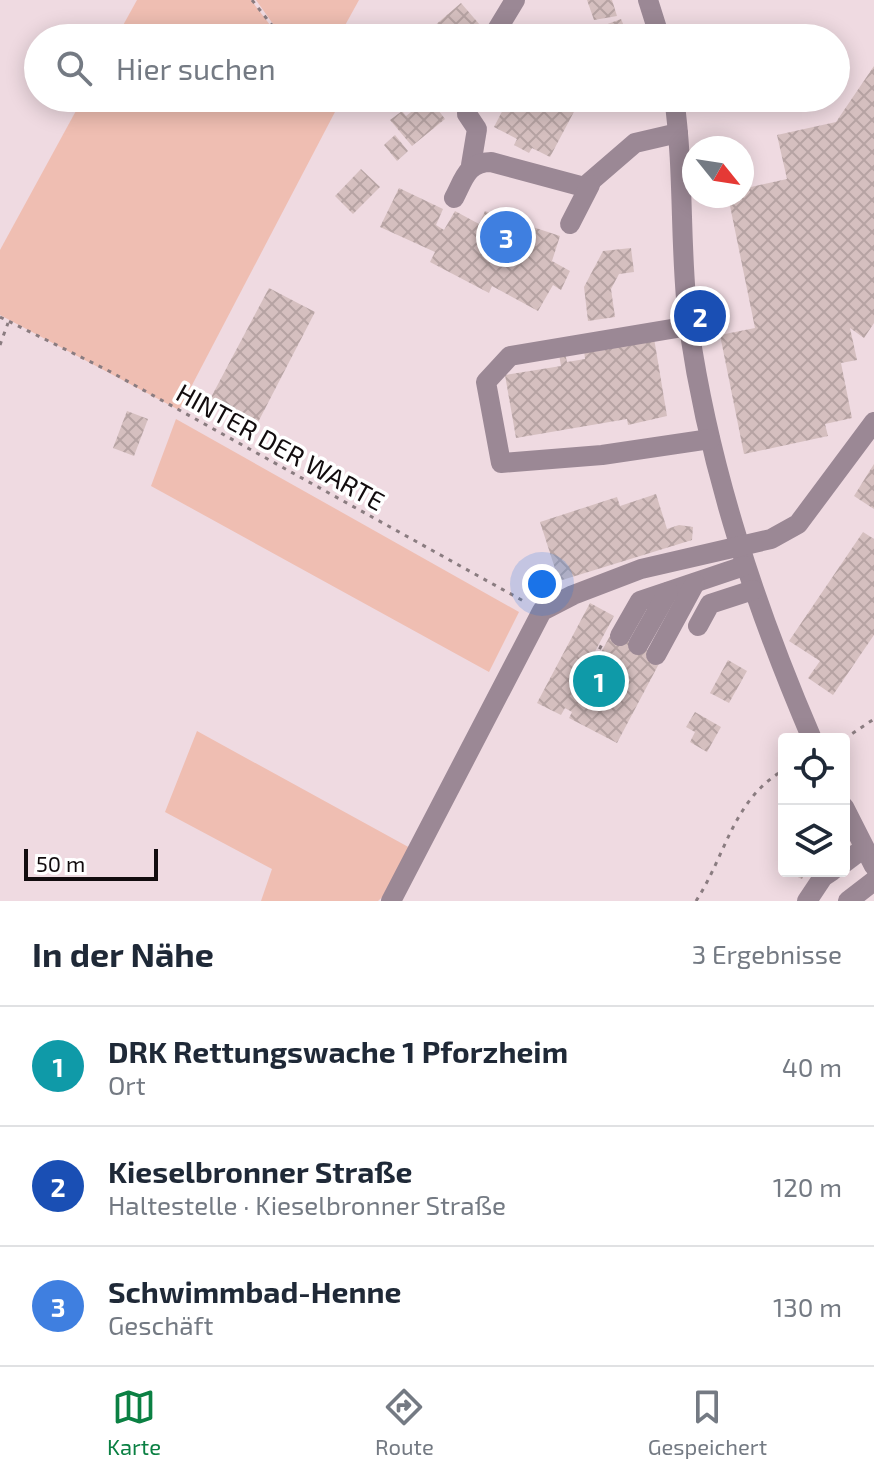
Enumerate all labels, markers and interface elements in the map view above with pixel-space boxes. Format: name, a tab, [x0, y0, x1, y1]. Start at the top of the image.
search box	[24, 24, 850, 112]
icon: search	[52, 46, 96, 90]
text: Hier suchen	[116, 50, 276, 86]
north arrow	[682, 136, 754, 208]
pin: 3	[480, 207, 532, 267]
pin: 2	[674, 286, 726, 346]
street label: HINTER DER WARTE	[172, 376, 390, 516]
your location	[522, 564, 562, 604]
pin: 1	[573, 651, 625, 711]
map controls	[778, 733, 850, 877]
button: locate	[778, 733, 850, 805]
button: layers	[778, 805, 850, 877]
scale bar	[24, 845, 158, 881]
text: 50 m	[36, 850, 85, 876]
text: In der Nähe	[32, 933, 214, 974]
text: 3 Ergebnisse	[692, 938, 842, 969]
text: DRK Rettungswache 1 Pforzheim	[108, 1033, 568, 1069]
text: 1	[52, 1051, 64, 1082]
text: 40 m	[782, 1051, 842, 1082]
text: Ort	[108, 1069, 146, 1100]
text: Kieselbronner Straße	[108, 1153, 412, 1189]
text: 2	[50, 1171, 66, 1202]
text: 120 m	[773, 1171, 842, 1202]
text: Haltestelle · Kieselbronner Straße	[108, 1189, 506, 1220]
text: Schwimmbad-Henne	[108, 1273, 401, 1309]
text: 3	[51, 1291, 65, 1322]
text: 130 m	[773, 1291, 842, 1322]
text: Geschäft	[108, 1309, 213, 1340]
tab: Karte	[107, 1385, 161, 1459]
tab: Route	[375, 1385, 434, 1459]
tab: Gespeichert	[648, 1385, 767, 1459]

